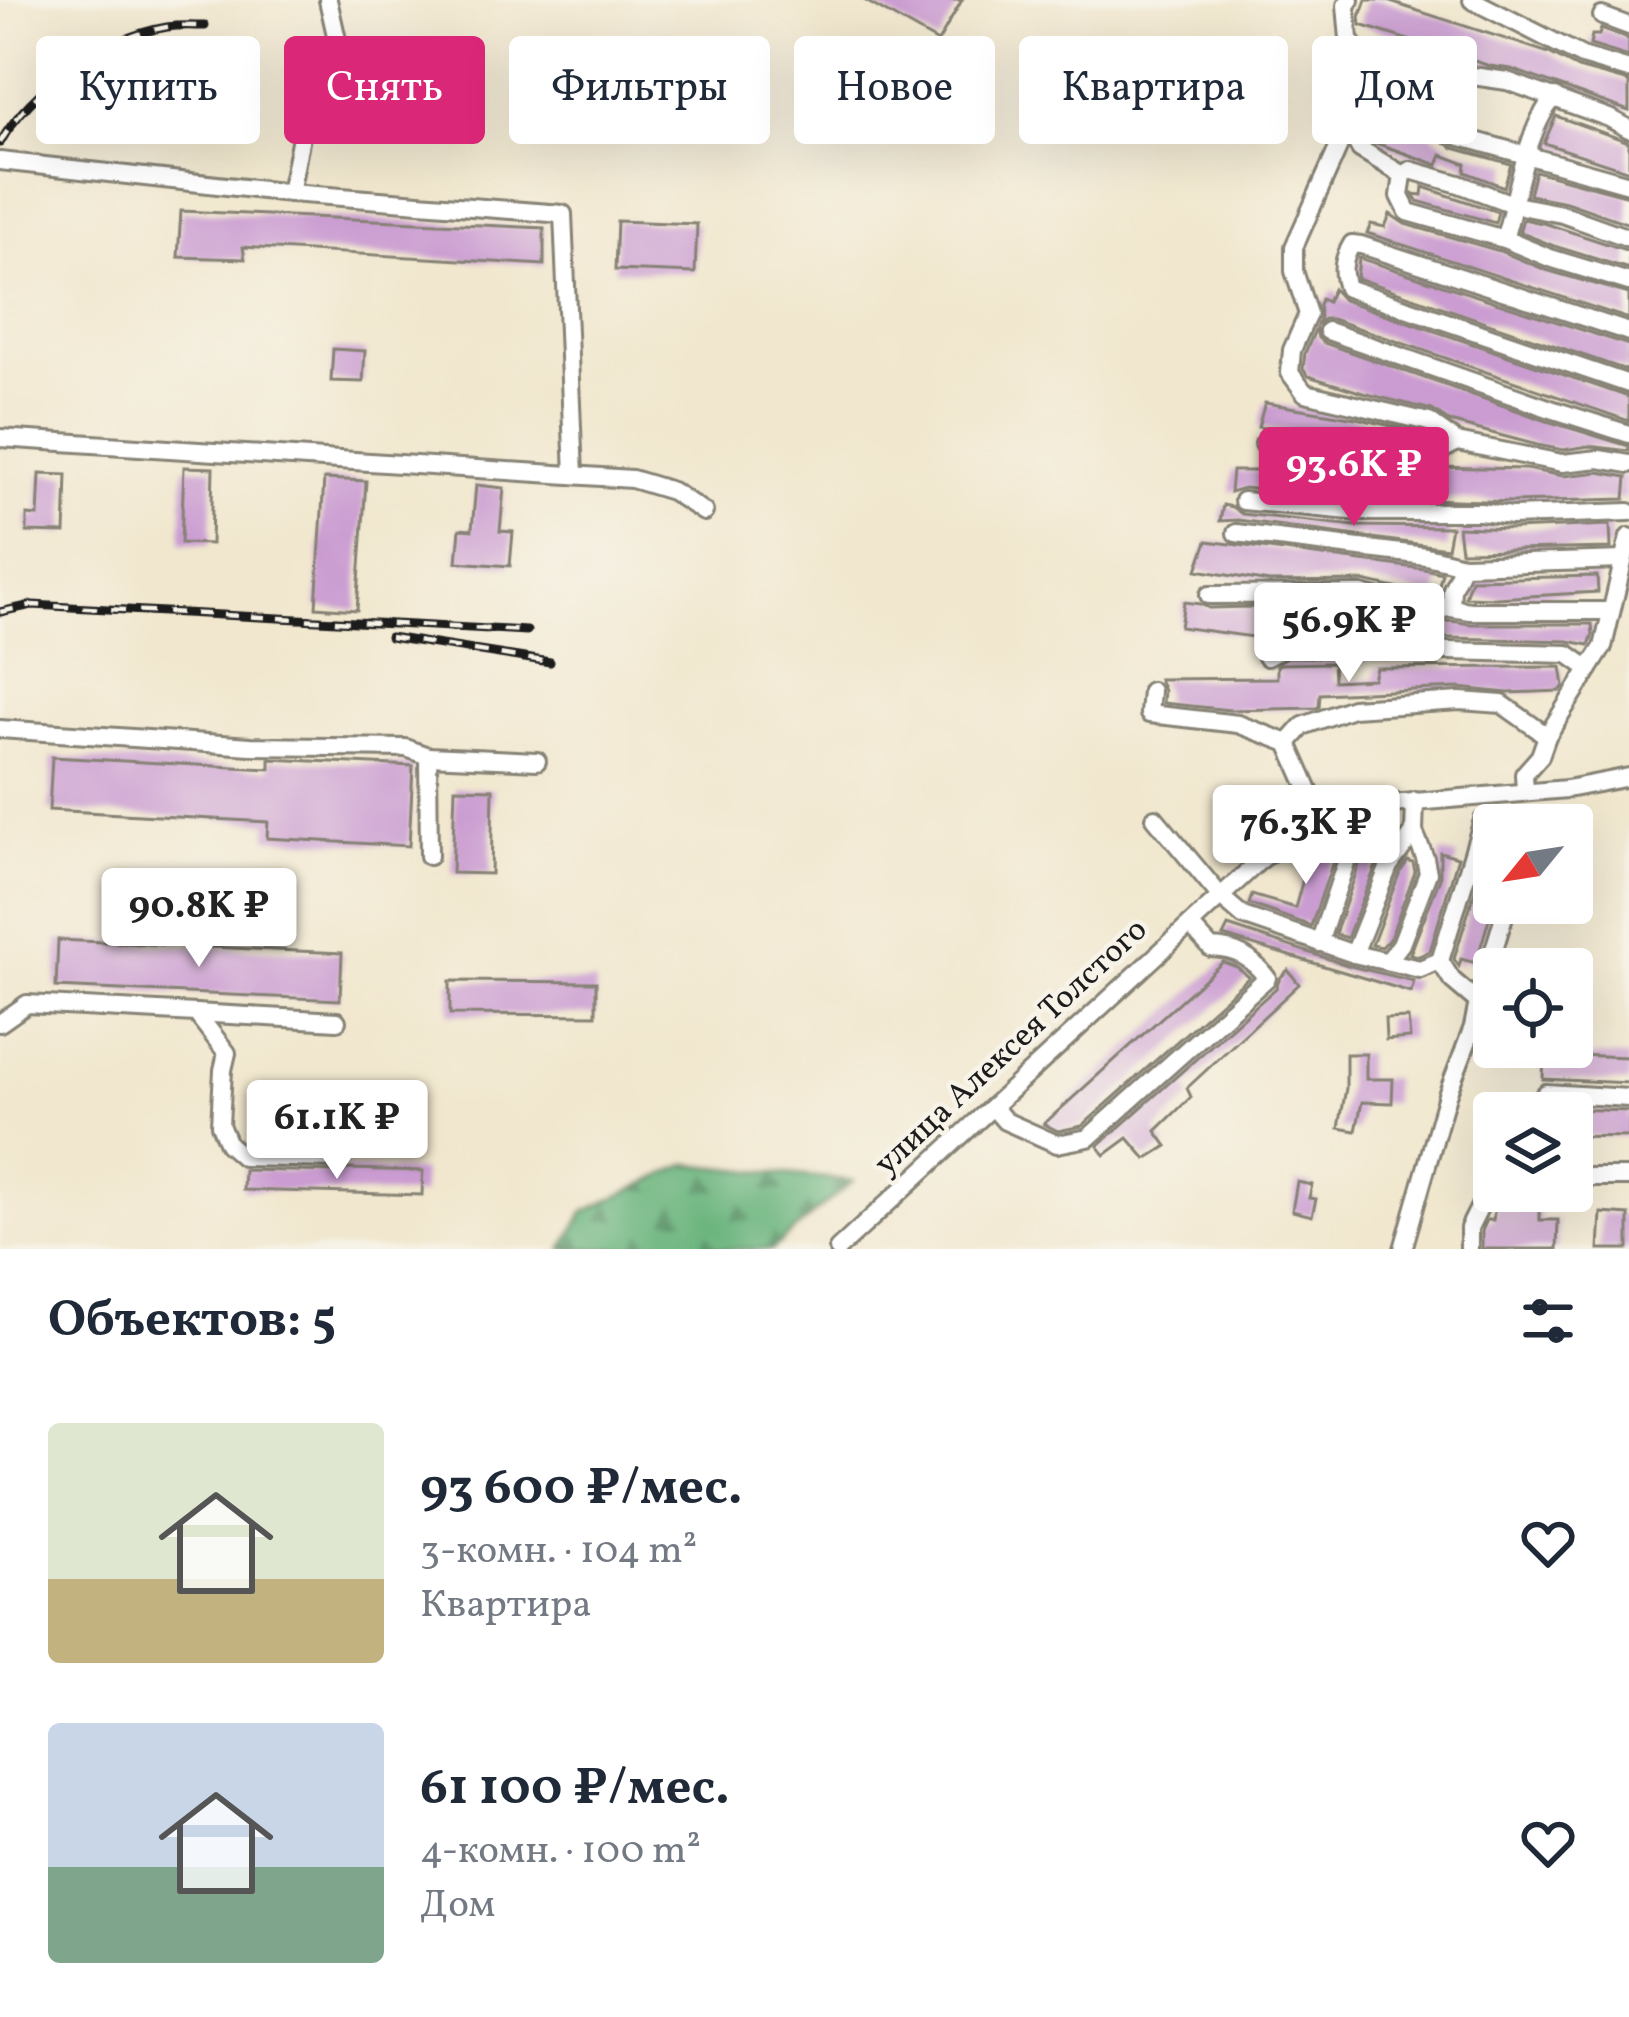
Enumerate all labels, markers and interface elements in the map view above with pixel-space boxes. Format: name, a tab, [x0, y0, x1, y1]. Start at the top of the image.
chip: Купить	[36, 36, 260, 144]
chip: Снять	[284, 36, 485, 144]
chip: Фильтры	[509, 36, 770, 144]
chip: Новое	[794, 36, 995, 144]
chip: Квартира	[1019, 36, 1288, 144]
chip: Дом	[1312, 36, 1477, 144]
pin: 93.6K ₽	[1243, 427, 1465, 529]
text: 93.6K ₽	[1286, 439, 1422, 493]
pin: 56.9K ₽	[1238, 583, 1460, 685]
text: 56.9K ₽	[1281, 595, 1417, 649]
pin: 76.3K ₽	[1195, 785, 1417, 887]
text: 76.3K ₽	[1240, 797, 1372, 851]
north arrow	[1473, 804, 1593, 924]
map controls	[1473, 804, 1593, 1212]
pin: 90.8K ₽	[88, 868, 310, 970]
text: 90.8K ₽	[128, 880, 270, 934]
street label: улица Алексея Толстого	[865, 909, 1159, 1187]
button: locate	[1473, 948, 1593, 1068]
pin: 61.1K ₽	[226, 1080, 448, 1182]
text: 61.1K ₽	[274, 1092, 400, 1146]
button: layers	[1473, 1092, 1593, 1212]
text: Объектов: 5	[48, 1286, 336, 1357]
icon: filters	[1515, 1288, 1581, 1354]
text: 93 600 ₽/мес.	[420, 1454, 742, 1525]
icon: home	[144, 1471, 288, 1615]
icon: heart	[1515, 1510, 1581, 1576]
text: 3-комн. · 104 m²	[420, 1525, 697, 1579]
text: Квартира	[420, 1579, 592, 1633]
text: 61 100 ₽/мес.	[420, 1754, 730, 1825]
icon: home	[144, 1771, 288, 1915]
icon: heart	[1515, 1810, 1581, 1876]
text: 4-комн. · 100 m²	[420, 1825, 701, 1879]
text: Дом	[420, 1879, 495, 1933]

